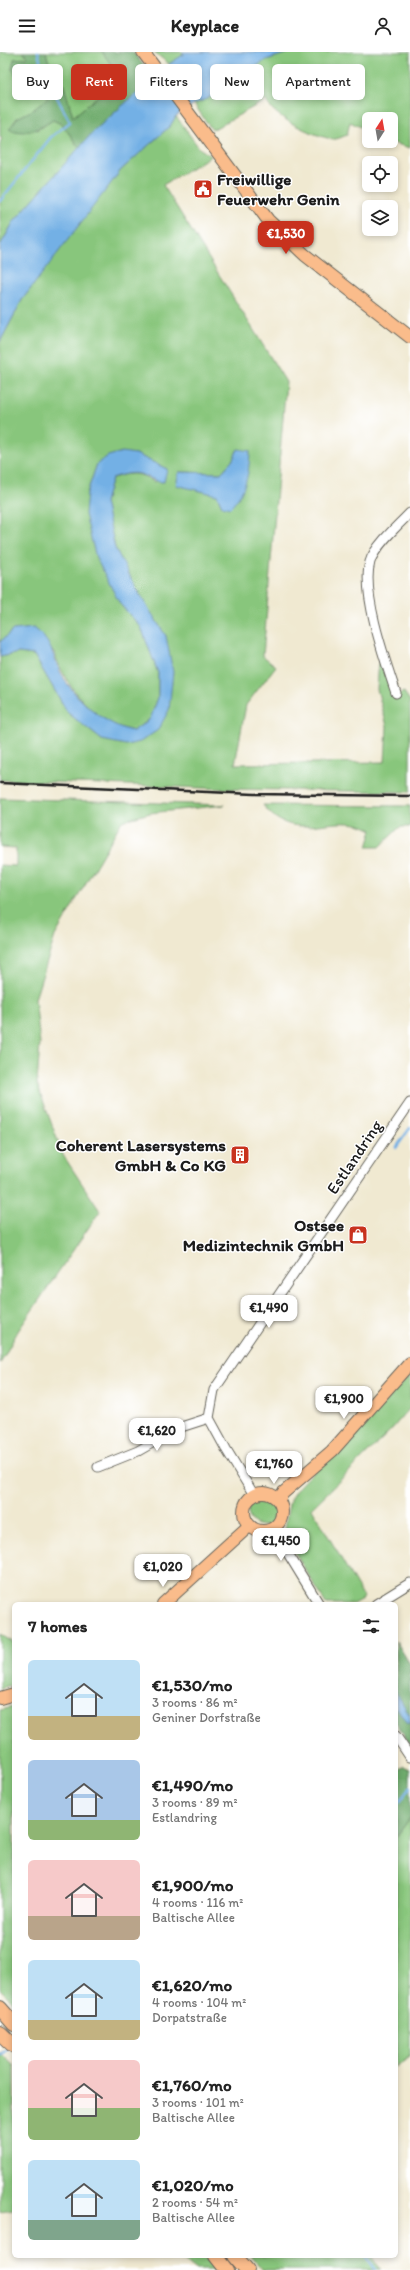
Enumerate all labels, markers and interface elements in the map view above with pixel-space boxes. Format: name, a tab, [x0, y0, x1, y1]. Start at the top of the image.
icon: menu	[16, 15, 38, 37]
text: Keyplace	[171, 15, 239, 37]
icon: person	[372, 15, 394, 37]
chip: Buy	[12, 64, 63, 100]
chip: Rent	[71, 64, 127, 100]
chip: Filters	[135, 64, 202, 100]
chip: New	[210, 64, 264, 100]
chip: Apartment	[272, 64, 365, 100]
north arrow	[362, 112, 398, 148]
map controls	[362, 112, 398, 236]
button: locate	[362, 156, 398, 192]
place label: Freiwillige Feuerwehr Genin	[217, 169, 340, 209]
public building icon: Freiwillige Feuerwehr Genin	[192, 178, 214, 200]
button: layers	[362, 200, 398, 236]
pin: €1,530	[253, 221, 319, 255]
text: €1,530	[267, 226, 305, 241]
street label: Estlandring	[322, 1116, 386, 1198]
place label: Coherent Lasersystems GmbH & Co KG	[56, 1135, 226, 1175]
building icon: Coherent Lasersystems GmbH & Co KG	[229, 1144, 251, 1166]
place label: Ostsee Medizintechnik GmbH	[183, 1215, 344, 1255]
shop icon: Ostsee Medizintechnik GmbH	[347, 1224, 369, 1246]
pin: €1,490	[236, 1295, 302, 1329]
text: €1,490	[249, 1300, 289, 1315]
pin: €1,900	[311, 1386, 377, 1420]
text: €1,900	[324, 1391, 364, 1406]
pin: €1,620	[124, 1418, 190, 1452]
text: €1,620	[138, 1423, 176, 1438]
pin: €1,760	[241, 1451, 307, 1485]
text: €1,760	[255, 1456, 293, 1471]
pin: €1,450	[248, 1528, 314, 1562]
text: €1,450	[261, 1533, 301, 1548]
pin: €1,020	[130, 1554, 196, 1588]
text: €1,020	[143, 1559, 183, 1574]
icon: filters	[360, 1615, 382, 1637]
text: 7 homes	[28, 1616, 88, 1636]
text: €1,530/mo	[152, 1675, 232, 1695]
icon: home	[60, 1676, 108, 1724]
text: 3 rooms · 86 m²	[152, 1695, 238, 1710]
text: Geniner Dorfstraße	[152, 1710, 261, 1725]
text: €1,490/mo	[152, 1775, 233, 1795]
icon: home	[60, 1776, 108, 1824]
text: 3 rooms · 89 m²	[152, 1795, 238, 1810]
text: Estlandring	[152, 1810, 217, 1825]
text: €1,900/mo	[152, 1875, 234, 1895]
icon: home	[60, 1876, 108, 1924]
text: 4 rooms · 116 m²	[152, 1895, 243, 1910]
text: Baltische Allee	[152, 1910, 235, 1925]
text: €1,620/mo	[152, 1975, 232, 1995]
icon: home	[60, 1976, 108, 2024]
text: 4 rooms · 104 m²	[152, 1995, 246, 2010]
text: Dorpatstraße	[152, 2010, 227, 2025]
text: €1,760/mo	[152, 2075, 232, 2095]
icon: home	[60, 2076, 108, 2124]
text: 3 rooms · 101 m²	[152, 2095, 244, 2110]
text: Baltische Allee	[152, 2110, 235, 2125]
text: €1,020/mo	[152, 2175, 234, 2195]
icon: home	[60, 2176, 108, 2224]
text: 2 rooms · 54 m²	[152, 2195, 238, 2210]
text: Baltische Allee	[152, 2210, 235, 2225]

